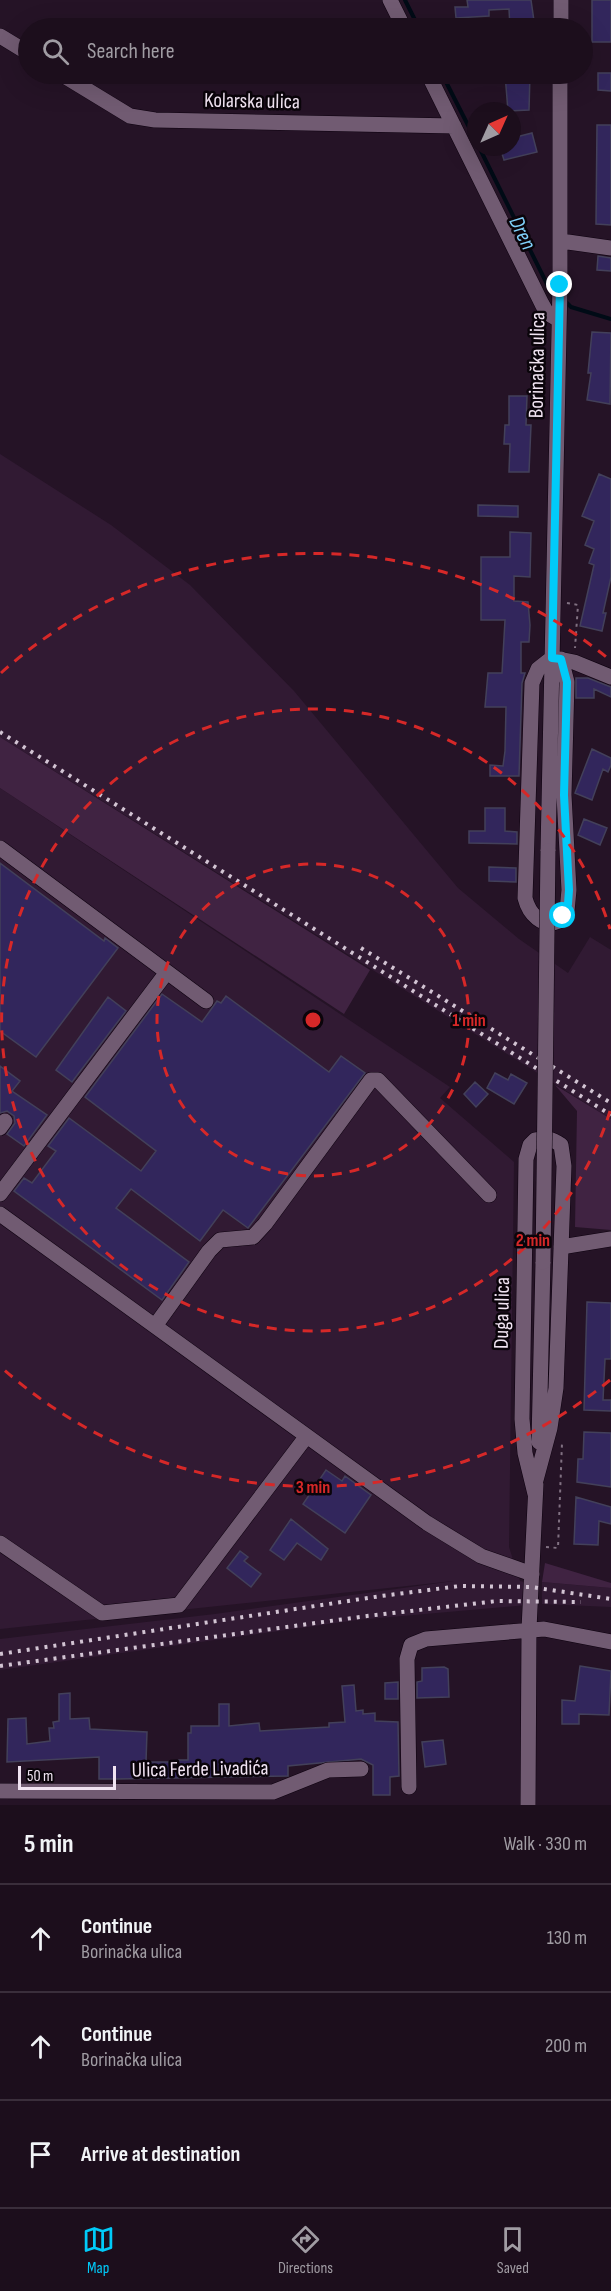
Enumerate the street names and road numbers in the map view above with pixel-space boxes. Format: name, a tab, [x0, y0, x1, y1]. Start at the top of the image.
street label: Kolarska ulica	[204, 88, 300, 114]
street label: Borinačka ulica	[524, 312, 550, 418]
street label: Duga ulica	[489, 1277, 515, 1349]
street label: Ulica Ferde Livadića	[131, 1755, 269, 1783]

